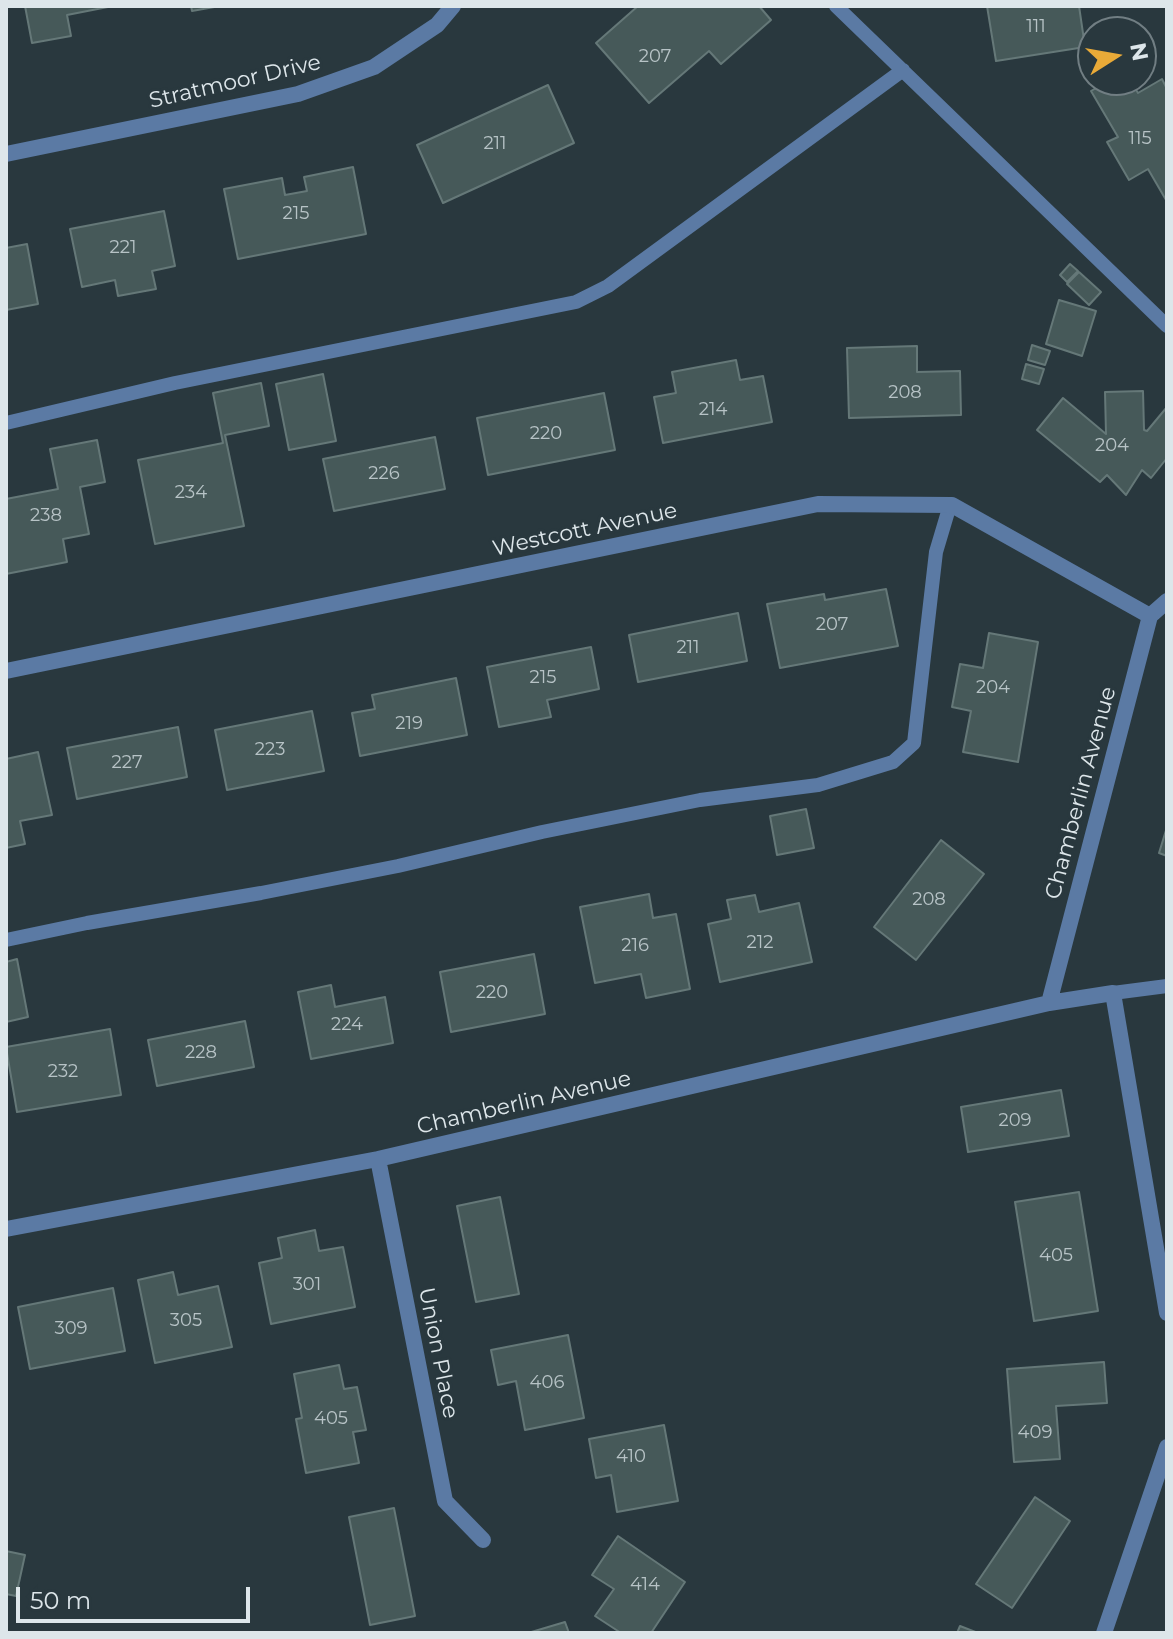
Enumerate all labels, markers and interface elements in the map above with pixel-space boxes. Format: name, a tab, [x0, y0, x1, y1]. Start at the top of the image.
house number: 111	[1026, 16, 1046, 38]
north arrow	[1077, 16, 1157, 96]
text: N	[1124, 40, 1154, 63]
house number: 207	[639, 46, 671, 68]
street label: Stratmoor Drive	[147, 49, 323, 115]
house number: 115	[1128, 128, 1152, 150]
house number: 211	[483, 133, 507, 155]
house number: 215	[283, 203, 309, 225]
house number: 221	[110, 237, 136, 259]
house number: 208	[888, 382, 922, 404]
house number: 214	[699, 399, 727, 421]
house number: 220	[530, 423, 562, 445]
house number: 204	[1095, 435, 1129, 457]
house number: 226	[368, 463, 400, 485]
house number: 234	[175, 482, 207, 504]
street label: Westcott Avenue	[490, 498, 680, 562]
house number: 238	[30, 505, 62, 527]
house number: 207	[816, 614, 848, 636]
house number: 211	[676, 637, 700, 659]
house number: 215	[530, 667, 556, 689]
house number: 204	[976, 677, 1010, 699]
street label: Chamberlin Avenue	[1040, 684, 1122, 902]
house number: 219	[395, 713, 423, 735]
house number: 223	[255, 739, 285, 761]
house number: 227	[111, 752, 143, 774]
house number: 208	[912, 889, 946, 911]
house number: 212	[747, 932, 773, 954]
house number: 216	[621, 935, 649, 957]
house number: 220	[476, 982, 508, 1004]
house number: 224	[331, 1014, 363, 1036]
house number: 228	[185, 1042, 217, 1064]
house number: 232	[48, 1061, 78, 1083]
street label: Chamberlin Avenue	[414, 1065, 634, 1141]
house number: 209	[998, 1110, 1032, 1132]
house number: 405	[1039, 1245, 1073, 1267]
house number: 301	[293, 1274, 321, 1296]
street label: Union Place	[412, 1285, 464, 1421]
house number: 305	[170, 1310, 202, 1332]
house number: 309	[54, 1318, 88, 1340]
house number: 406	[530, 1372, 564, 1394]
house number: 405	[314, 1408, 348, 1430]
house number: 409	[1018, 1422, 1052, 1444]
house number: 410	[616, 1446, 646, 1468]
scale bar	[20, 1571, 254, 1621]
house number: 414	[630, 1574, 660, 1596]
text: 50 m	[30, 1586, 91, 1615]

